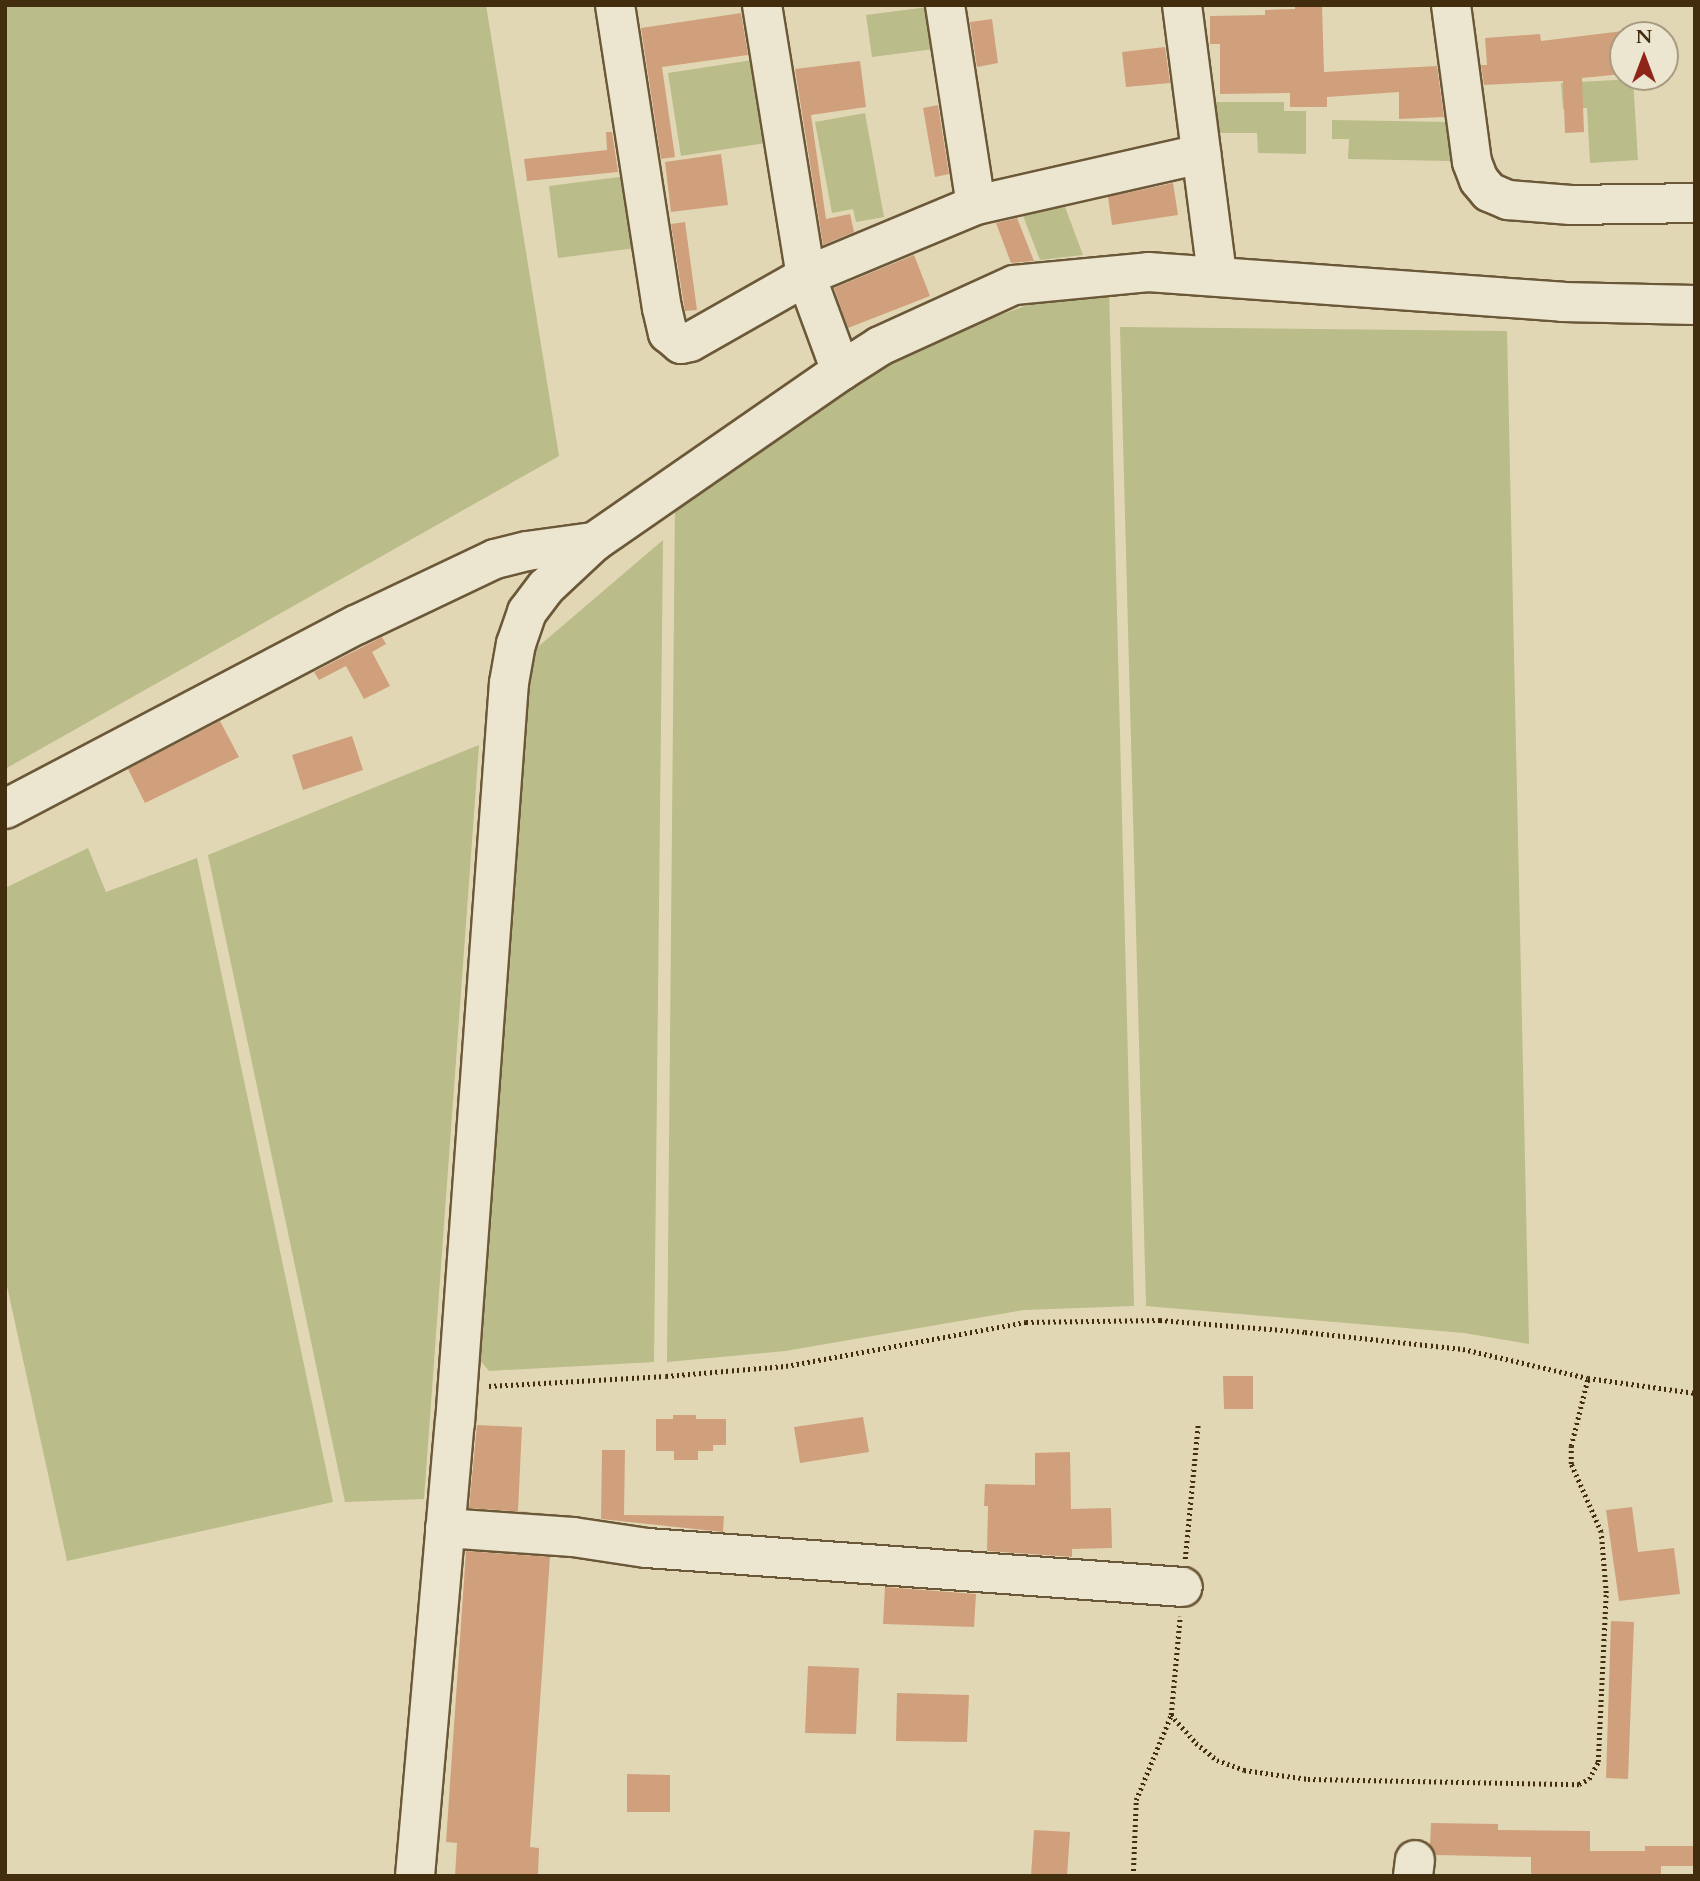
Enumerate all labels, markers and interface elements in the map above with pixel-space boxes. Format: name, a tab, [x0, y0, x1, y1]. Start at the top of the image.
north arrow	[1609, 21, 1679, 91]
text: N	[1636, 24, 1652, 50]

